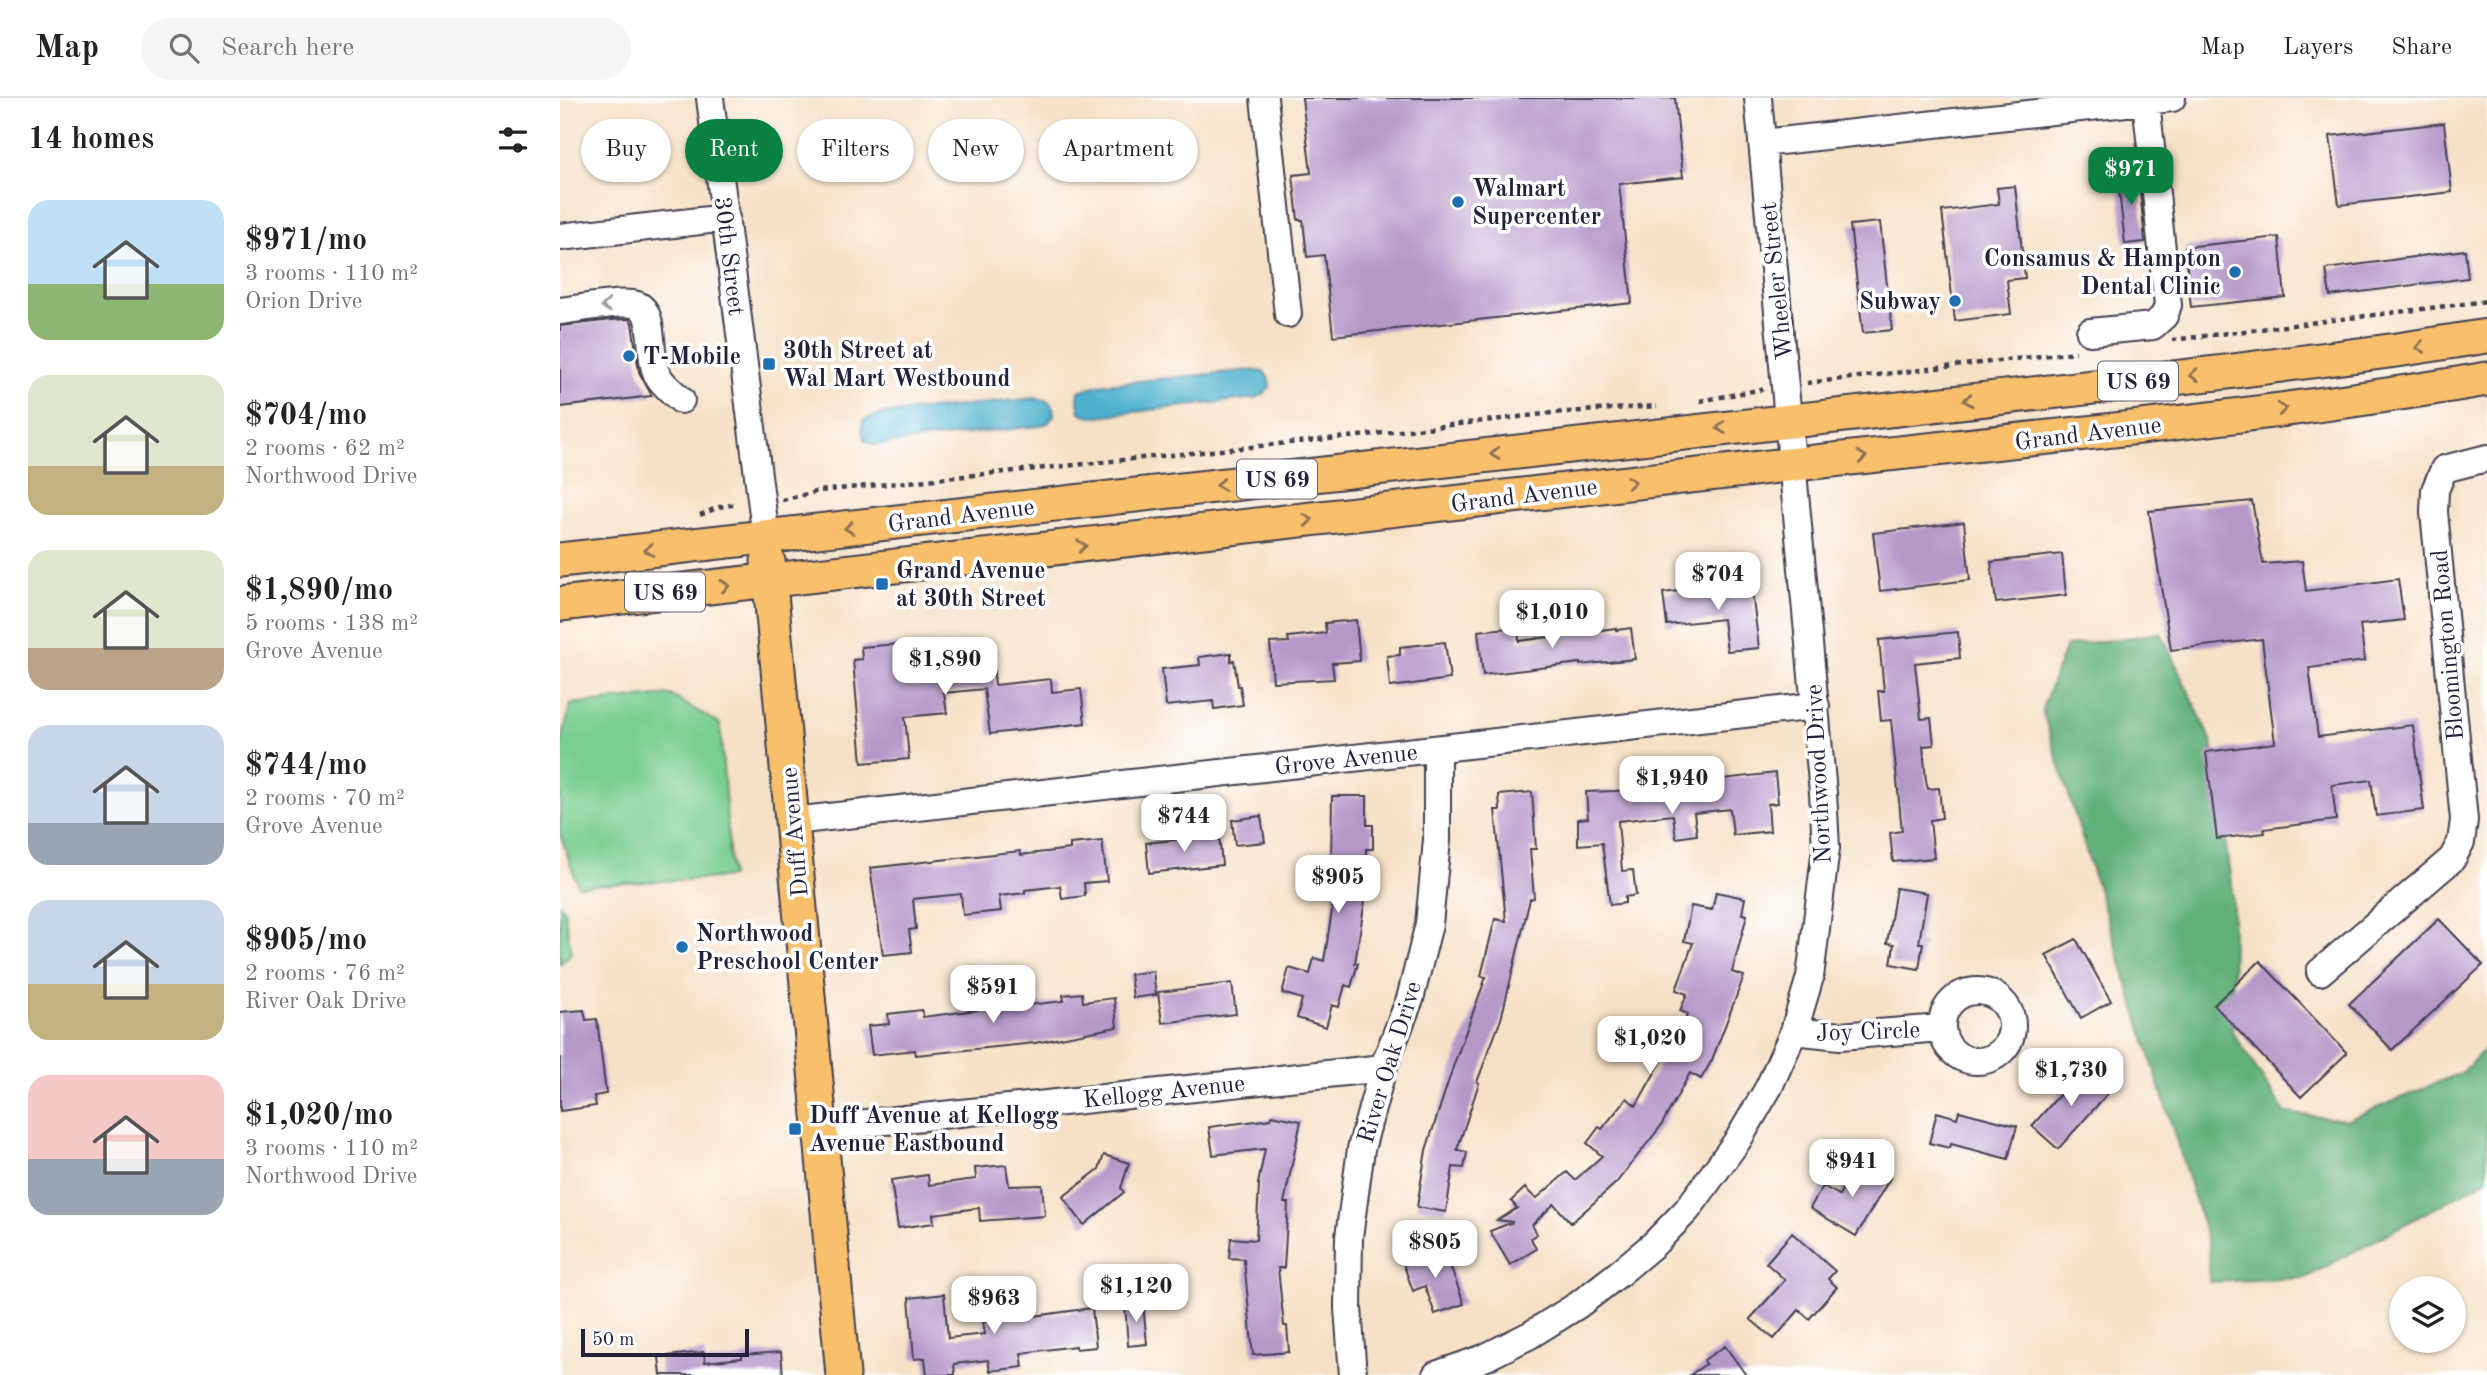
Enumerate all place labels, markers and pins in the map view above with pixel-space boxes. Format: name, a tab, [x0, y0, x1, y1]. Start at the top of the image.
pin: $971	[2090, 148, 2172, 207]
place label: Walmart Supercenter	[1472, 178, 1601, 230]
marker: Walmart Supercenter	[1450, 194, 1466, 210]
place label: Consamus & Hampton Dental Clinic	[1984, 248, 2221, 300]
marker: Consamus & Hampton Dental Clinic	[2227, 264, 2243, 280]
place label: Subway	[1859, 291, 1941, 315]
marker: Subway	[1947, 293, 1963, 309]
place label: 30th Street at Wal Mart Westbound	[783, 340, 1010, 392]
place label: T-Mobile	[643, 346, 741, 370]
marker: T-Mobile	[621, 348, 637, 364]
marker: 30th Street at Wal Mart Westbound	[761, 356, 777, 372]
pin: $704	[1677, 552, 1759, 612]
place label: Grand Avenue at 30th Street	[896, 560, 1046, 612]
marker: Grand Avenue at 30th Street	[874, 576, 890, 592]
pin: $1,010	[1495, 590, 1609, 650]
pin: $1,890	[888, 638, 1002, 697]
pin: $1,940	[1615, 756, 1729, 816]
pin: $744	[1143, 794, 1225, 854]
pin: $905	[1297, 856, 1379, 915]
place label: Northwood Preschool Center	[696, 923, 879, 975]
marker: Northwood Preschool Center	[674, 939, 690, 955]
pin: $591	[952, 965, 1034, 1025]
pin: $1,020	[1593, 1016, 1707, 1076]
pin: $1,730	[2014, 1048, 2128, 1108]
place label: Duff Avenue at Kellogg Avenue Eastbound	[809, 1105, 1060, 1157]
marker: Duff Avenue at Kellogg Avenue Eastbound	[787, 1121, 803, 1137]
pin: $941	[1811, 1140, 1893, 1199]
pin: $805	[1394, 1220, 1476, 1280]
pin: $1,120	[1079, 1264, 1193, 1324]
pin: $963	[953, 1276, 1035, 1336]

